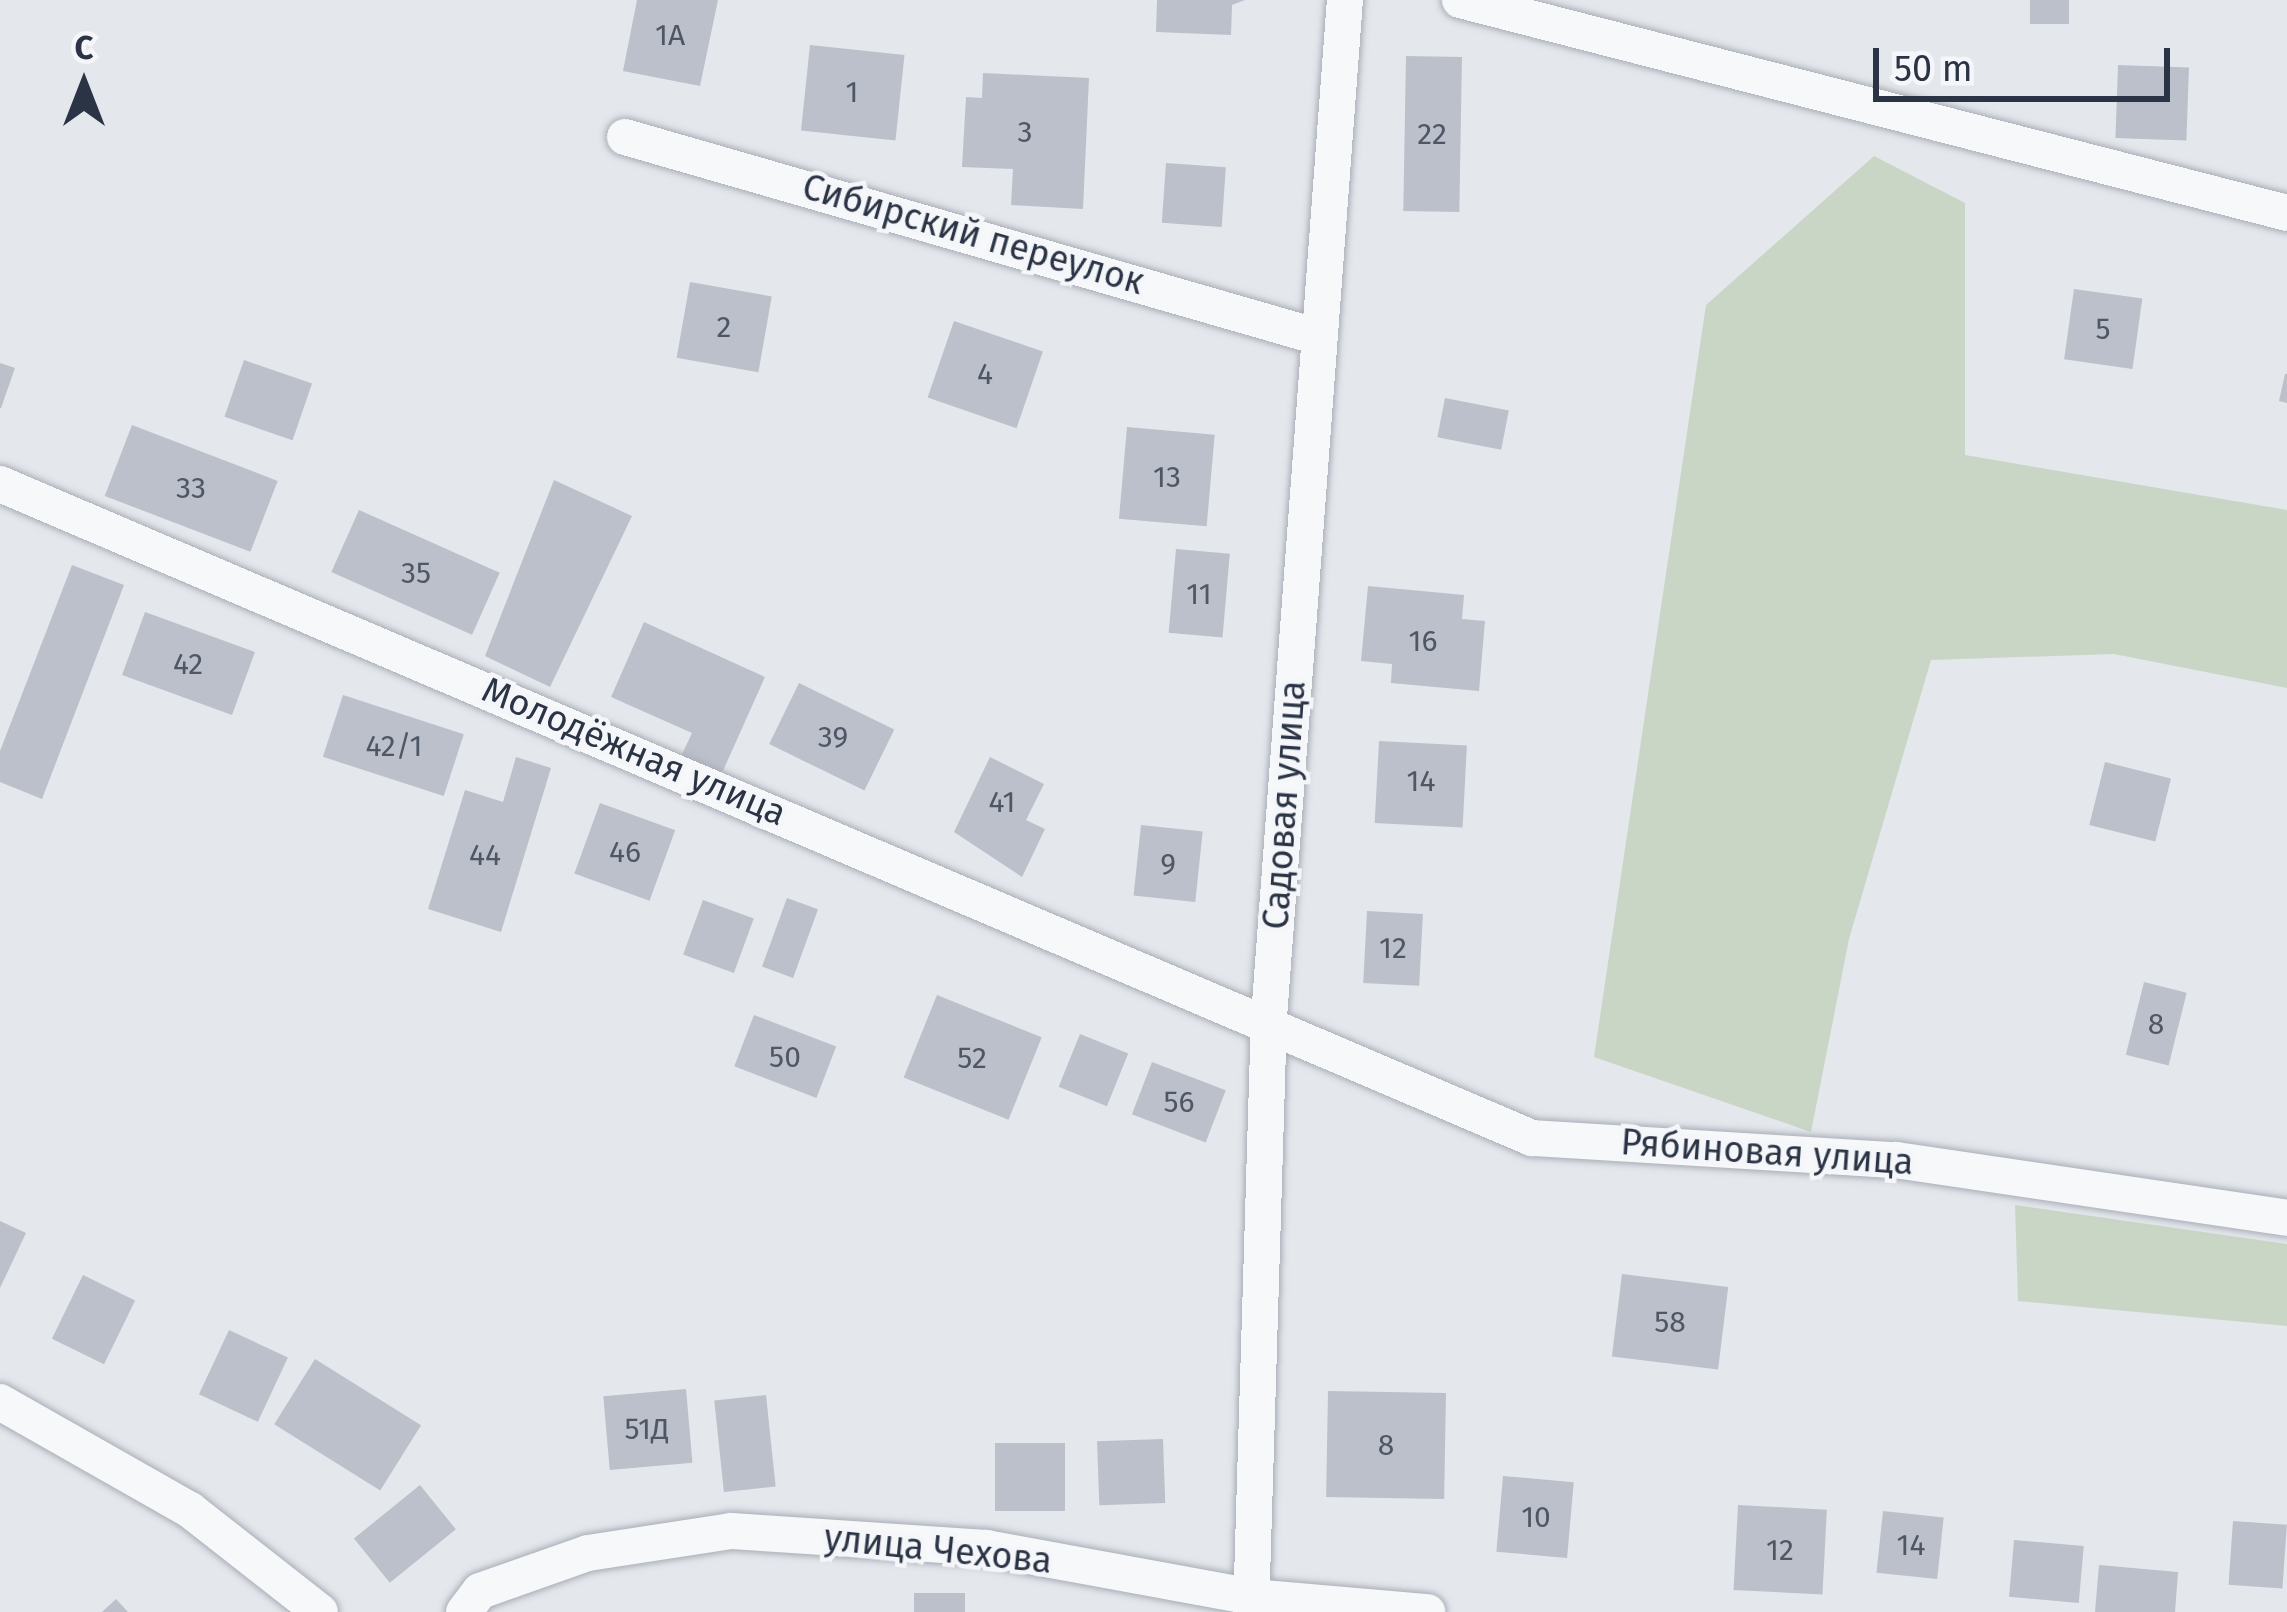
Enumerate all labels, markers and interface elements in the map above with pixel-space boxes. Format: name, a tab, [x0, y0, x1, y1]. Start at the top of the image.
house number: 1А	[655, 17, 685, 53]
north arrow	[24, 24, 144, 144]
scale bar	[1879, 24, 2176, 98]
text: С	[75, 28, 93, 68]
text: 50 m	[1894, 47, 1973, 91]
house number: 1	[846, 74, 858, 110]
house number: 3	[1018, 114, 1032, 150]
house number: 22	[1417, 116, 1447, 152]
street label: Сибирский переулок	[797, 166, 1149, 304]
house number: 2	[717, 309, 731, 345]
house number: 5	[2095, 311, 2111, 347]
house number: 4	[977, 356, 993, 392]
house number: 13	[1153, 459, 1181, 495]
house number: 33	[176, 470, 206, 506]
house number: 35	[401, 555, 431, 591]
house number: 11	[1186, 576, 1212, 612]
house number: 16	[1409, 623, 1437, 659]
house number: 42	[173, 646, 203, 682]
street label: Молодёжная улица	[476, 668, 792, 836]
street label: Садовая улица	[1255, 679, 1315, 931]
house number: 39	[818, 719, 848, 755]
house number: 42/1	[366, 728, 422, 764]
house number: 14	[1407, 763, 1435, 799]
house number: 41	[988, 784, 1016, 820]
house number: 46	[609, 834, 641, 870]
house number: 44	[469, 837, 501, 873]
house number: 9	[1160, 846, 1176, 882]
house number: 12	[1379, 930, 1407, 966]
house number: 8	[2148, 1006, 2164, 1042]
house number: 50	[769, 1039, 801, 1075]
house number: 52	[957, 1040, 987, 1076]
house number: 56	[1163, 1084, 1195, 1120]
street label: Рябиновая улица	[1619, 1121, 1915, 1185]
house number: 58	[1654, 1304, 1686, 1340]
house number: 51Д	[625, 1411, 669, 1447]
house number: 8	[1378, 1427, 1394, 1463]
house number: 10	[1521, 1499, 1551, 1535]
street label: улица Чехова	[822, 1517, 1054, 1583]
house number: 14	[1897, 1527, 1925, 1563]
house number: 12	[1766, 1532, 1794, 1568]

